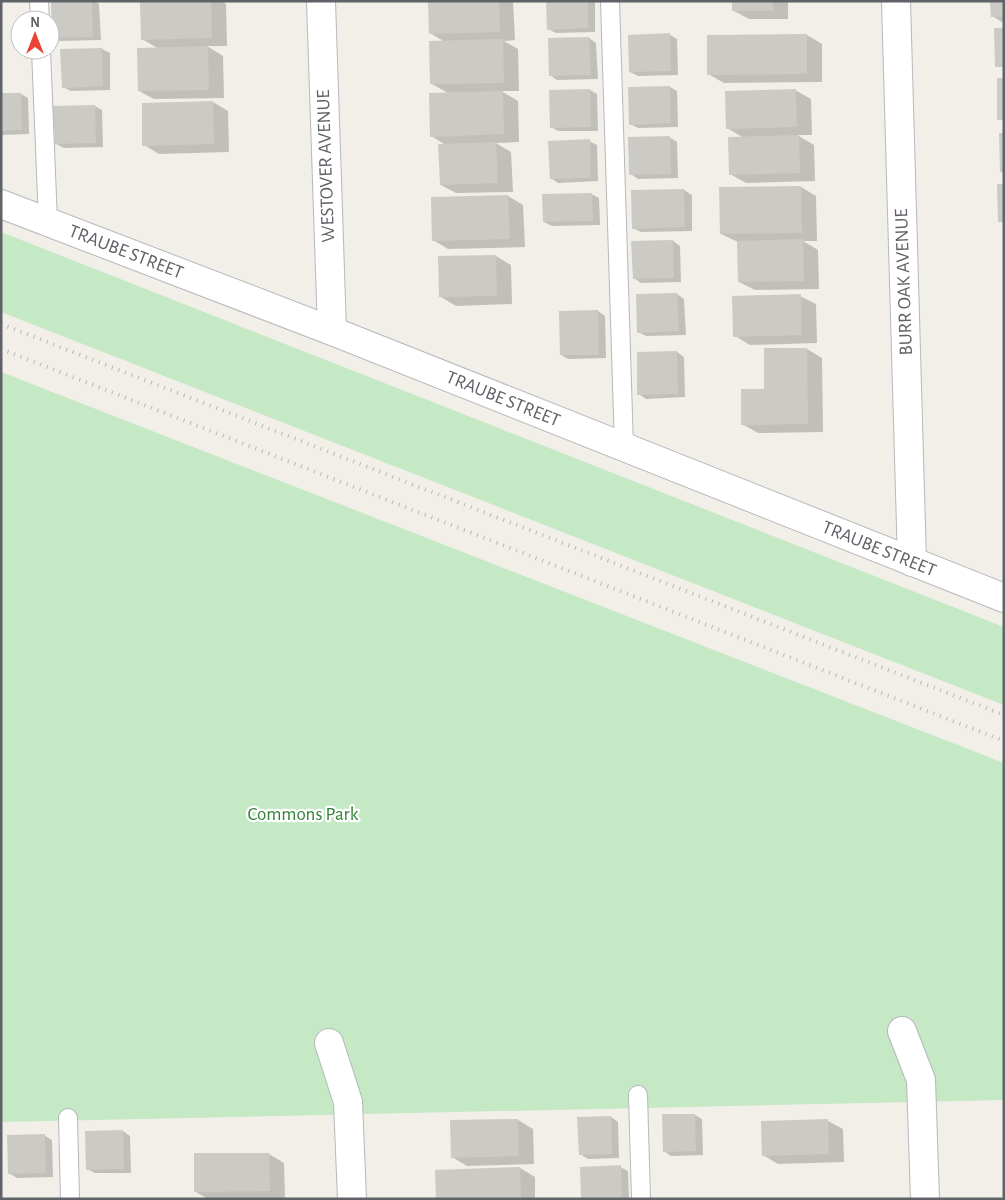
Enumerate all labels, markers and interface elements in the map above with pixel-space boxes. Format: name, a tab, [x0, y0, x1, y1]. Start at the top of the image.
north arrow	[10, 10, 60, 60]
text: N	[30, 16, 40, 30]
street label: WESTOVER AVENUE	[314, 89, 338, 243]
street label: BURR OAK AVENUE	[892, 208, 916, 356]
street label: TRAUBE STREET	[66, 221, 186, 283]
street label: TRAUBE STREET	[443, 368, 563, 430]
street label: TRAUBE STREET	[819, 518, 939, 580]
park label: Commons Park	[248, 805, 359, 824]

